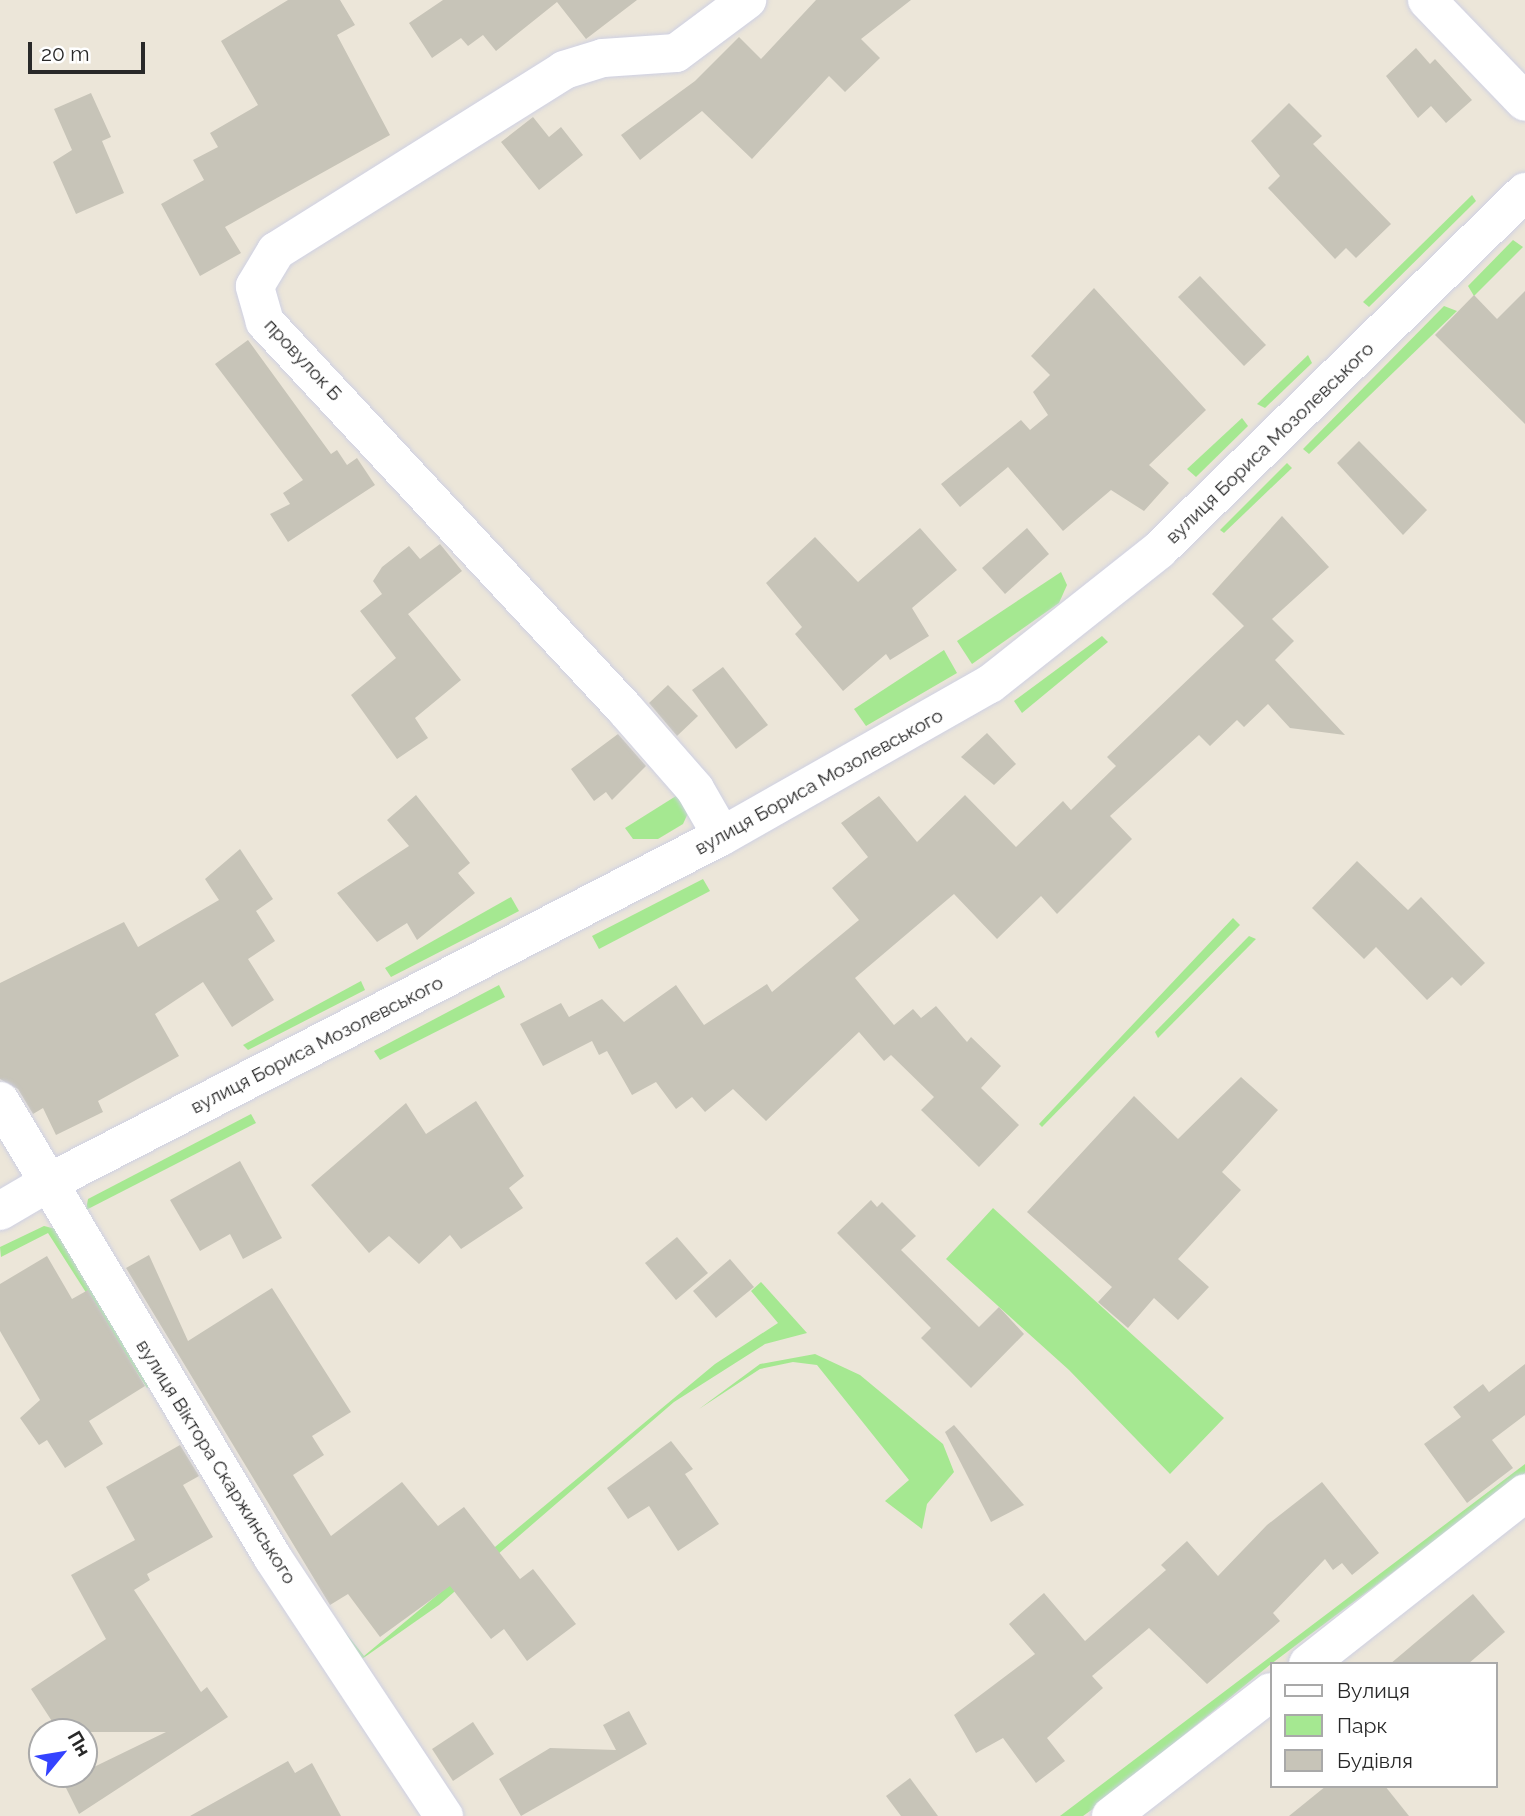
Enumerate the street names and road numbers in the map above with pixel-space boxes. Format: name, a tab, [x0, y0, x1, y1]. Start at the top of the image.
street label: провулок Б	[259, 314, 347, 406]
street label: вулиця Бориса Мозолевського	[1161, 338, 1379, 548]
street label: вулиця Бориса Мозолевського	[691, 704, 947, 860]
street label: вулиця Бориса Мозолевського	[187, 971, 447, 1119]
street label: вулиця Віктора Скаржинського	[131, 1336, 301, 1588]

